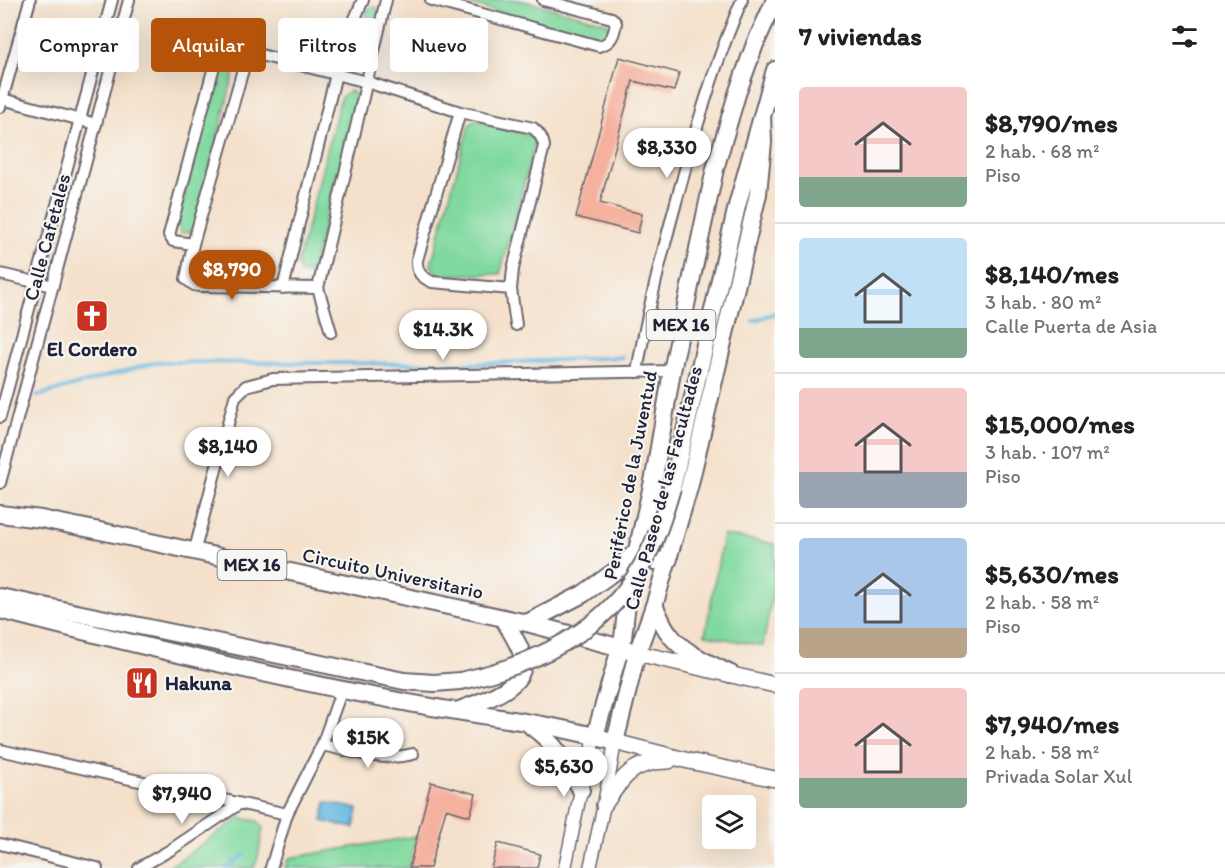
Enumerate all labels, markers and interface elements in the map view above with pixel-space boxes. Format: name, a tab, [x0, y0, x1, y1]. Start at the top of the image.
chip: Comprar	[18, 18, 139, 72]
chip: Alquilar	[151, 18, 266, 72]
chip: Filtros	[278, 18, 378, 72]
chip: Nuevo	[390, 18, 488, 72]
text: 7 viviendas	[799, 20, 922, 52]
icon: filters	[1168, 20, 1201, 53]
text: $8,790/mes	[985, 107, 1118, 139]
icon: home	[847, 111, 919, 183]
pin: $8,330	[618, 128, 716, 179]
text: $8,330	[637, 135, 697, 159]
text: 2 hab. · 68 m²	[985, 139, 1099, 163]
text: Piso	[985, 163, 1021, 187]
street label: Calle Cafetales	[19, 171, 75, 303]
pin: $8,790	[183, 250, 281, 301]
text: $8,790	[203, 257, 261, 281]
text: $8,140/mes	[985, 258, 1119, 290]
icon: home	[847, 262, 919, 334]
text: 3 hab. · 80 m²	[985, 290, 1102, 314]
church icon: El Cordero	[74, 298, 110, 334]
pin: $14.3K	[394, 310, 492, 361]
road number: MEX 16	[646, 310, 716, 340]
text: Calle Puerta de Asia	[985, 314, 1157, 338]
text: $14.3K	[413, 317, 473, 341]
place label: El Cordero	[47, 337, 137, 361]
street label: Calle Paseo de las Facultades	[619, 363, 707, 613]
street label: Periférico de la Juventud	[598, 368, 662, 582]
text: $15,000/mes	[985, 408, 1135, 440]
icon: home	[847, 412, 919, 484]
pin: $8,140	[179, 427, 277, 478]
text: $8,140	[198, 434, 258, 458]
text: 3 hab. · 107 m²	[985, 440, 1110, 464]
text: Piso	[985, 464, 1021, 488]
street label: Circuito Universitario	[300, 542, 486, 604]
road number: MEX 16	[218, 550, 286, 580]
text: $5,630/mes	[985, 558, 1119, 590]
icon: home	[847, 562, 919, 634]
text: 2 hab. · 58 m²	[985, 590, 1099, 614]
text: Piso	[985, 614, 1021, 638]
restaurant icon: Hakuna	[124, 665, 160, 701]
place label: Hakuna	[165, 671, 232, 695]
text: $7,940/mes	[985, 708, 1119, 740]
icon: home	[847, 712, 919, 784]
pin: $15K	[332, 718, 404, 769]
text: $15K	[347, 725, 389, 749]
text: 2 hab. · 58 m²	[985, 740, 1099, 764]
pin: $5,630	[515, 747, 613, 798]
text: $5,630	[534, 754, 594, 778]
text: Privada Solar Xul	[985, 764, 1132, 788]
pin: $7,940	[133, 774, 231, 825]
text: $7,940	[152, 781, 212, 805]
map controls	[702, 795, 756, 849]
button: layers	[702, 795, 756, 849]

